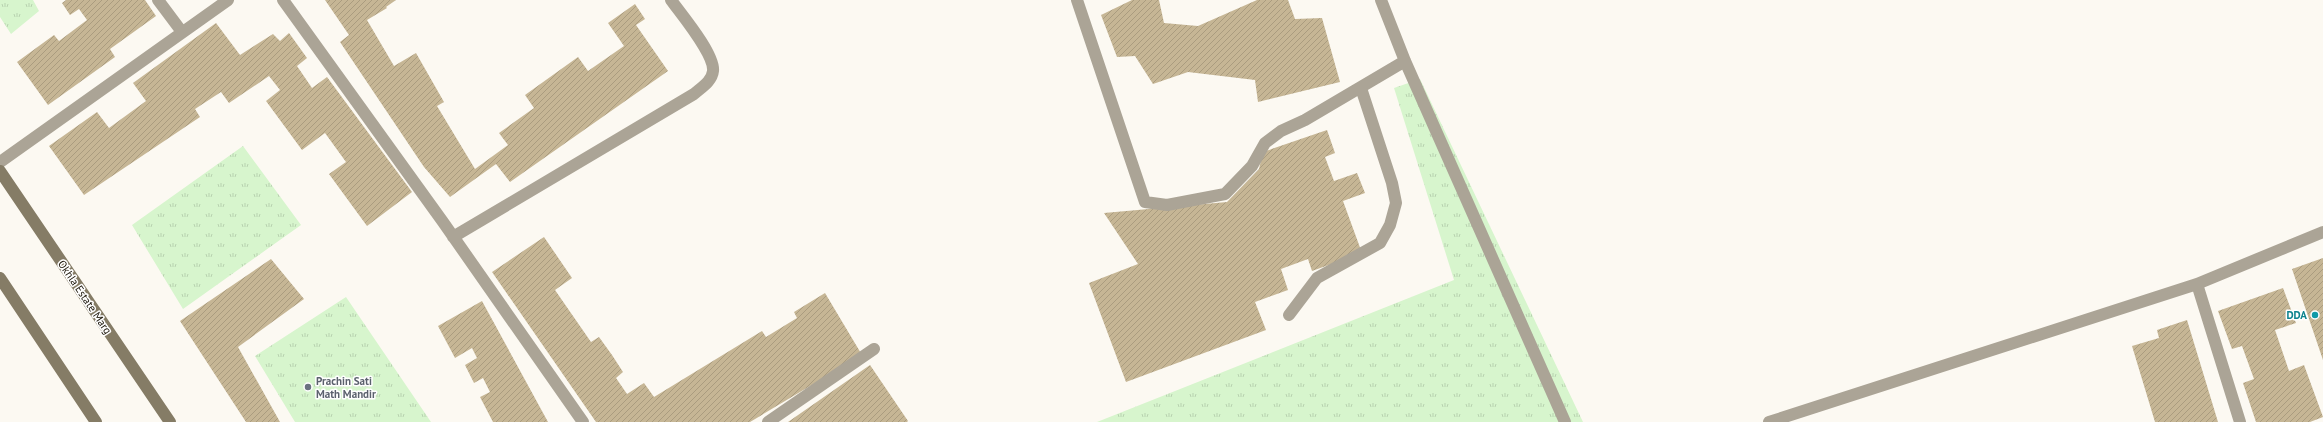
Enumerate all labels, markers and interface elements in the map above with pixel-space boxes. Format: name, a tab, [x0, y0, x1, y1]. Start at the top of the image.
street label: Okhla Estate Marg	[55, 257, 115, 337]
place label: DDA	[2286, 308, 2307, 322]
marker: DDA	[2310, 310, 2320, 320]
place label: Prachin Sati Math Mandir	[316, 374, 376, 401]
marker: Prachin Sati Math Mandir	[303, 382, 313, 392]

